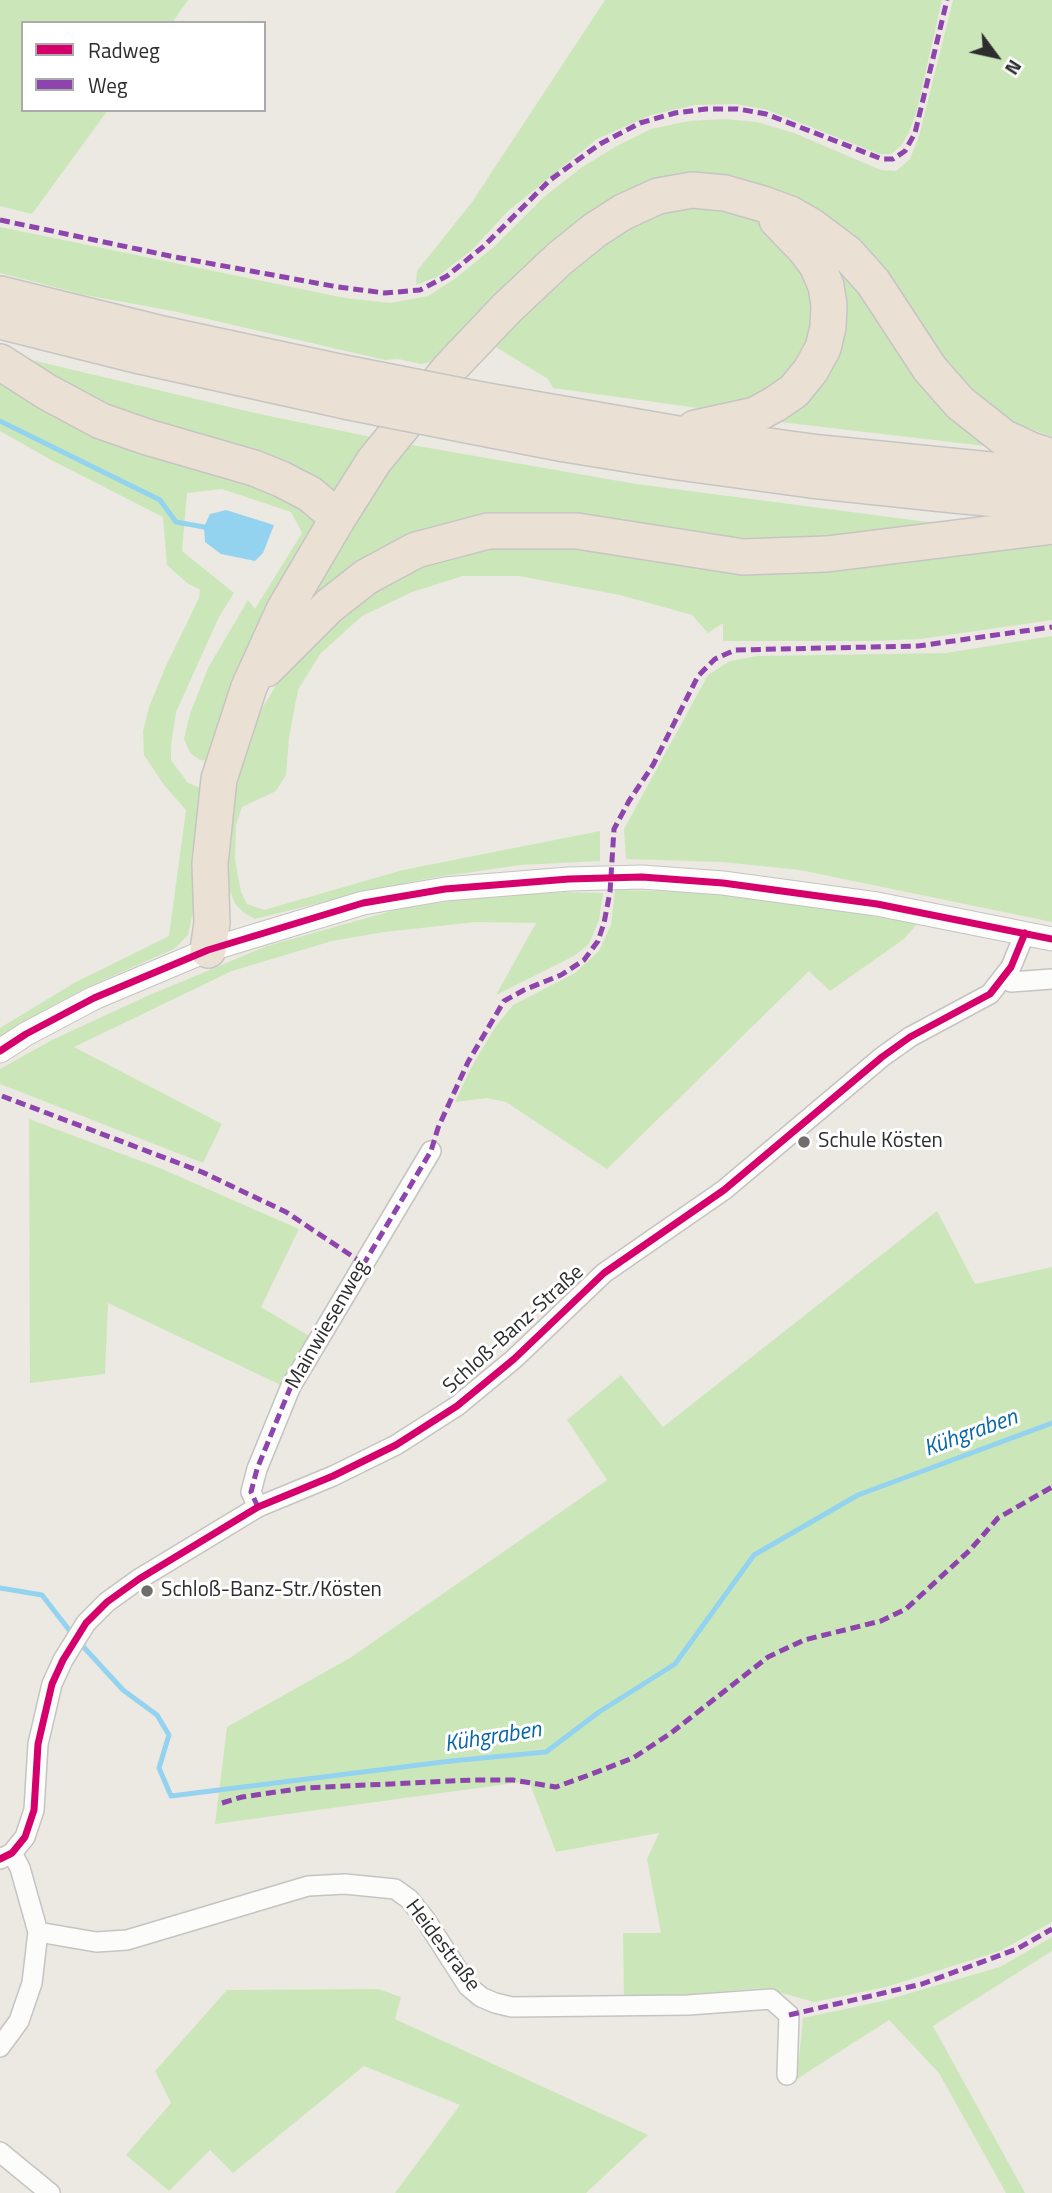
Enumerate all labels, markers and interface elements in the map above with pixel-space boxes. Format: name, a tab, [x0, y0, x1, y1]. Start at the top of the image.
legend	[21, 21, 266, 112]
north arrow	[961, 21, 1031, 91]
text: Radweg	[88, 34, 160, 66]
text: N	[998, 54, 1030, 81]
text: Weg	[88, 69, 128, 101]
place label: Schule Kösten	[818, 1129, 943, 1155]
marker: Schule Kösten	[796, 1134, 812, 1150]
street label: Mainwiesenweg	[281, 1256, 375, 1394]
street label: Schloß-Banz-Straße	[439, 1260, 589, 1400]
water label: Kühgraben	[921, 1404, 1021, 1464]
place label: Schloß-Banz-Str./Kösten	[161, 1578, 382, 1604]
marker: Schloß-Banz-Str./Kösten	[139, 1583, 155, 1599]
water label: Kühgraben	[443, 1717, 543, 1759]
street label: Heidestraße	[399, 1895, 485, 1997]

